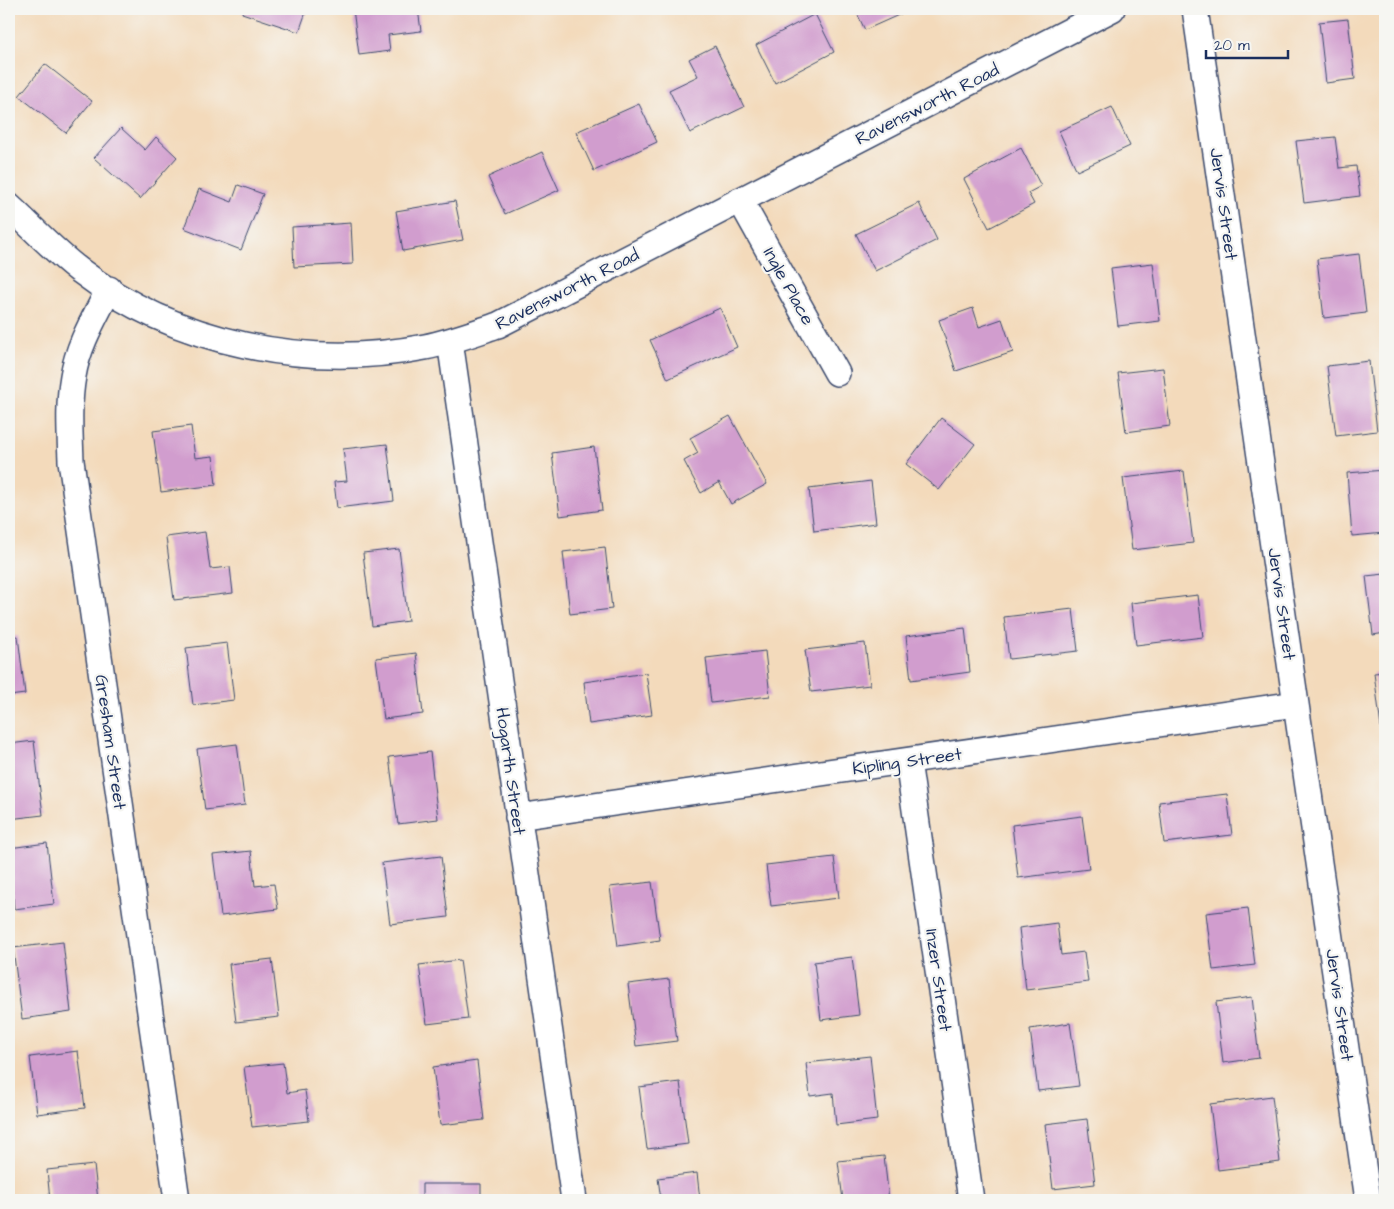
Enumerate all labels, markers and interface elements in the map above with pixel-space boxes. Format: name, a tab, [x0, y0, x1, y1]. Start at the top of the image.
scale bar	[1206, 28, 1289, 60]
text: 20 m	[1214, 35, 1250, 56]
street label: Ravensworth Road	[851, 57, 1003, 152]
street label: Jervis Street	[1203, 146, 1244, 262]
street label: Ravensworth Road	[491, 242, 643, 337]
street label: Ingle Place	[756, 243, 820, 330]
street label: Jervis Street	[1261, 546, 1302, 662]
street label: Gresham Street	[89, 673, 132, 812]
street label: Hogarth Street	[488, 706, 532, 837]
street label: Kipling Street	[851, 741, 964, 783]
street label: Inzer Street	[919, 927, 958, 1034]
street label: Jervis Street	[1319, 947, 1360, 1063]

